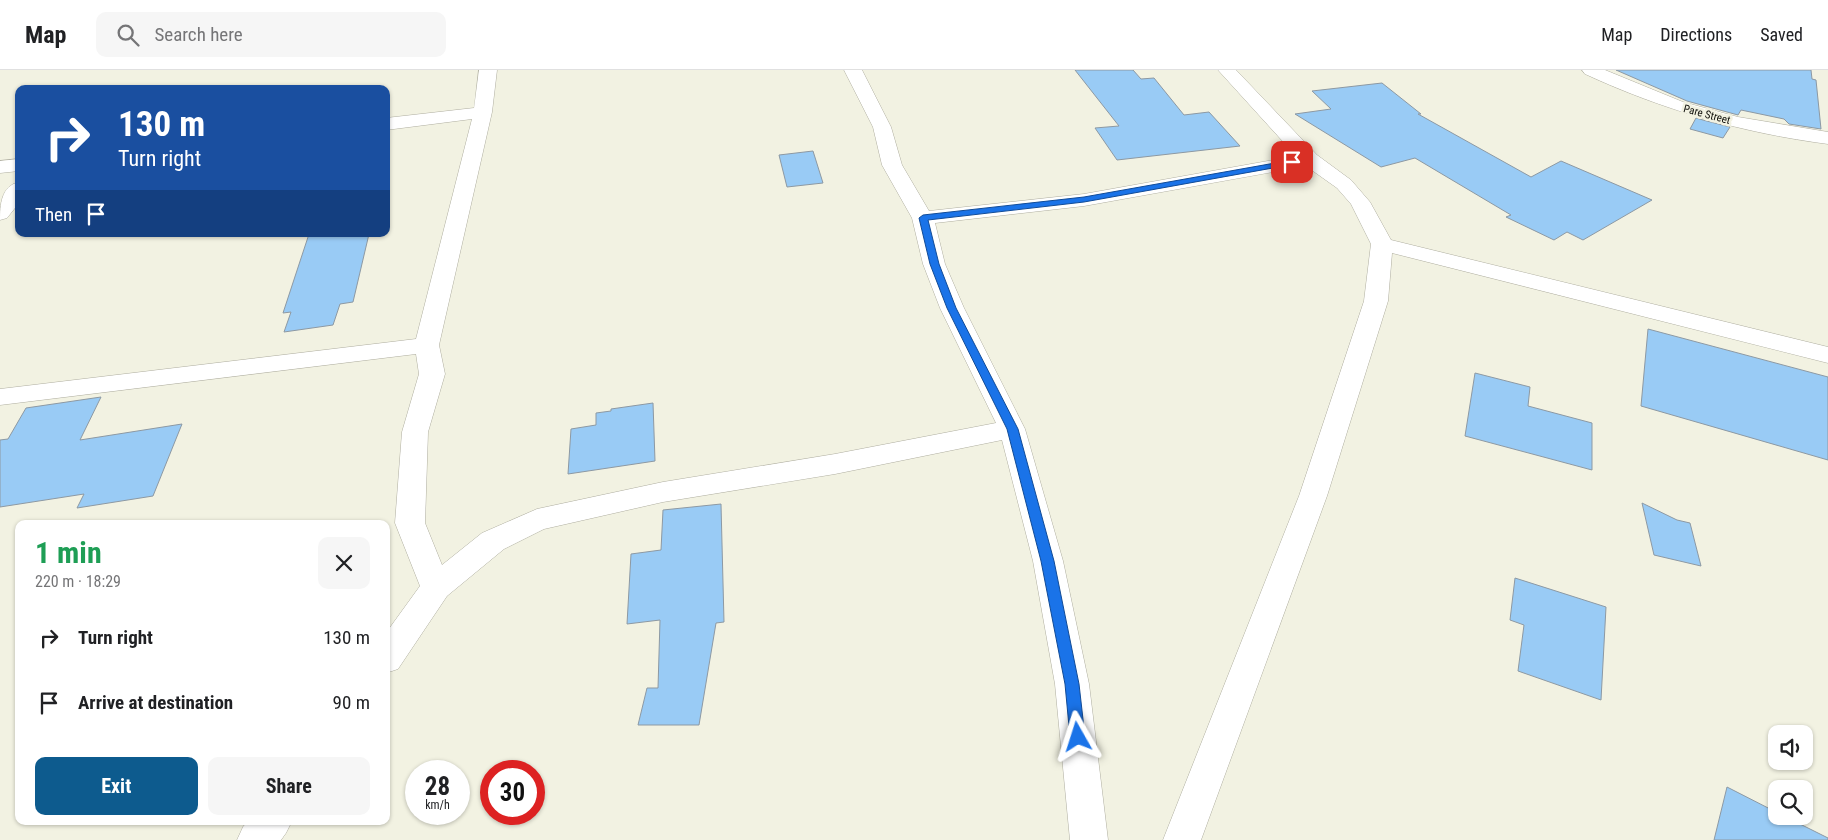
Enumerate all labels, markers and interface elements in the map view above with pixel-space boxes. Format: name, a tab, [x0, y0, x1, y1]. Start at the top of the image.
search box	[96, 12, 446, 57]
text: Map	[25, 21, 66, 49]
icon: search	[114, 21, 142, 49]
text: Search here	[154, 23, 243, 46]
text: Map	[1601, 24, 1632, 45]
text: Directions	[1660, 24, 1732, 45]
text: Saved	[1760, 24, 1803, 45]
street label: Pare Street	[1682, 102, 1732, 127]
text: 130 m	[118, 104, 205, 145]
icon: right	[35, 105, 100, 170]
pin	[1271, 141, 1313, 183]
text: Turn right	[118, 146, 201, 171]
icon: arrive	[1278, 148, 1306, 176]
icon: arrive	[82, 200, 110, 228]
text: Then	[35, 203, 72, 226]
text: 1 min	[35, 535, 102, 570]
button: close	[318, 537, 370, 589]
text: 220 m · 18:29	[35, 572, 121, 591]
icon: right	[35, 624, 63, 652]
text: Turn right	[78, 626, 153, 649]
text: 130 m	[323, 626, 370, 649]
icon: arrive	[35, 689, 63, 717]
text: Arrive at destination	[78, 691, 233, 714]
text: 90 m	[333, 691, 370, 714]
position arrow	[1051, 710, 1103, 762]
map controls	[1768, 725, 1813, 825]
button: sound	[1768, 725, 1813, 770]
button: Exit	[35, 757, 198, 815]
button: Share	[208, 757, 370, 815]
speed limit sign: 30	[480, 760, 545, 825]
text: 28	[425, 772, 450, 801]
button: search	[1768, 780, 1813, 825]
text: km/h	[425, 798, 450, 812]

